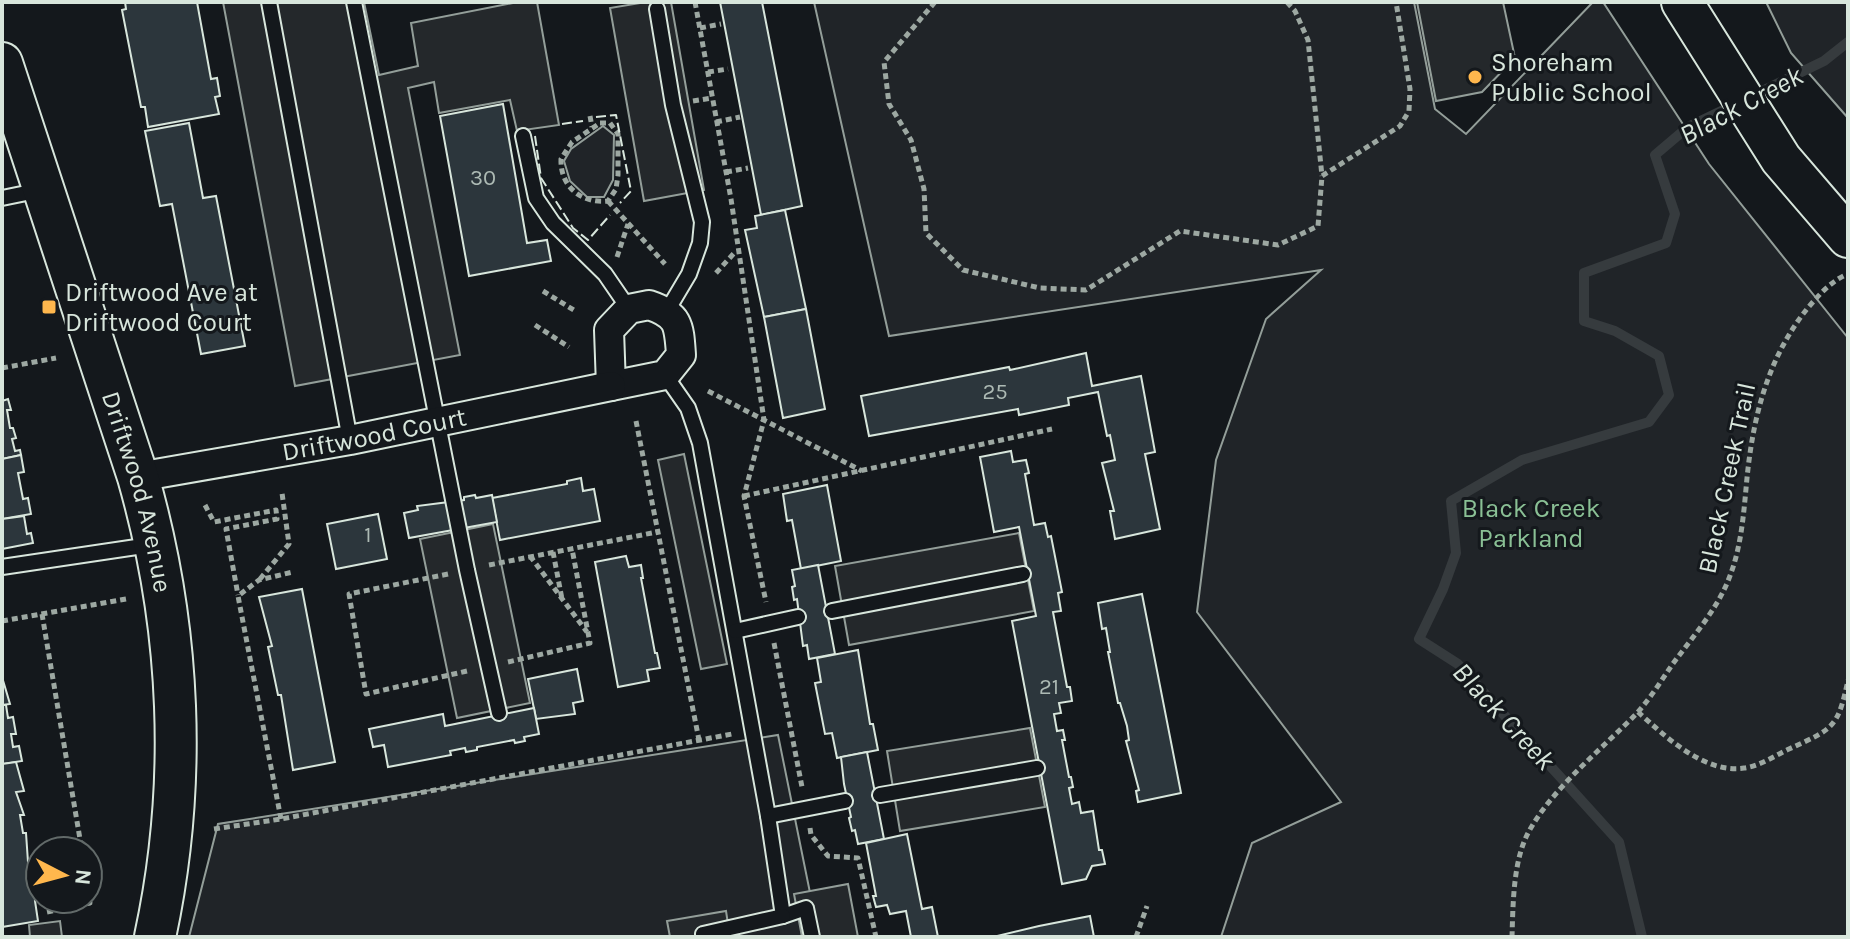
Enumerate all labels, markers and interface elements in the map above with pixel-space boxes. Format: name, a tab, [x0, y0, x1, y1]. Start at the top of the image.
place label: Shoreham Public School	[1491, 47, 1652, 108]
water label: Black Creek	[1674, 58, 1809, 151]
marker: Shoreham Public School	[1466, 68, 1484, 86]
house number: 30	[470, 165, 496, 191]
place label: Driftwood Ave at Driftwood Court	[65, 277, 258, 338]
marker: Driftwood Ave at Driftwood Court	[40, 298, 58, 316]
house number: 25	[982, 379, 1008, 405]
street label: Black Creek Trail	[1692, 380, 1762, 576]
street label: Driftwood Avenue	[95, 387, 179, 595]
street label: Driftwood Court	[280, 401, 469, 467]
park label: Black Creek Parkland	[1462, 493, 1600, 554]
house number: 1	[364, 522, 372, 548]
water label: Black Creek	[1446, 655, 1563, 777]
house number: 21	[1039, 674, 1059, 700]
north arrow	[24, 835, 104, 915]
text: N	[69, 868, 97, 886]

